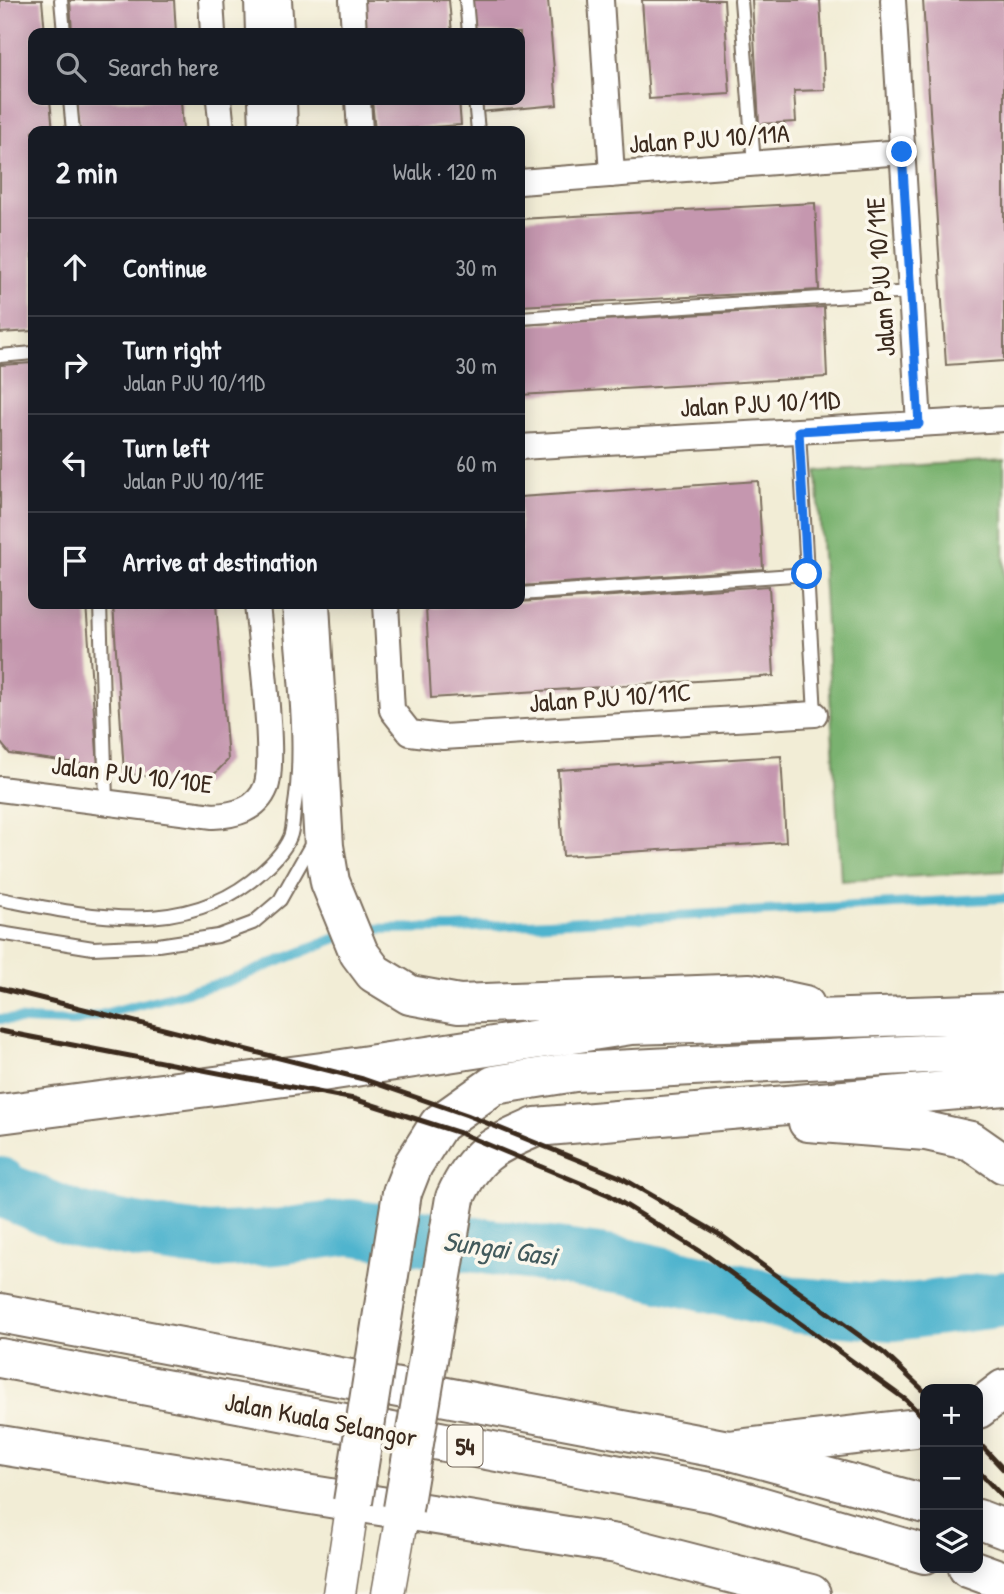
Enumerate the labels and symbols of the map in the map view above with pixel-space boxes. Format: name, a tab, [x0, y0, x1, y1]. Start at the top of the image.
street label: Jalan PJU 10/11A	[628, 115, 791, 161]
route end	[886, 136, 917, 167]
street label: Jalan PJU 10/11E	[857, 196, 903, 358]
street label: Jalan PJU 10/11D	[679, 381, 842, 425]
route start	[791, 558, 822, 589]
street label: Jalan PJU 10/11C	[528, 674, 692, 720]
street label: Jalan PJU 10/10E	[50, 747, 215, 801]
water label: Sungai Gasi	[441, 1221, 562, 1275]
street label: Jalan Kuala Selangor	[222, 1383, 420, 1455]
road number: 54	[448, 1426, 482, 1466]

